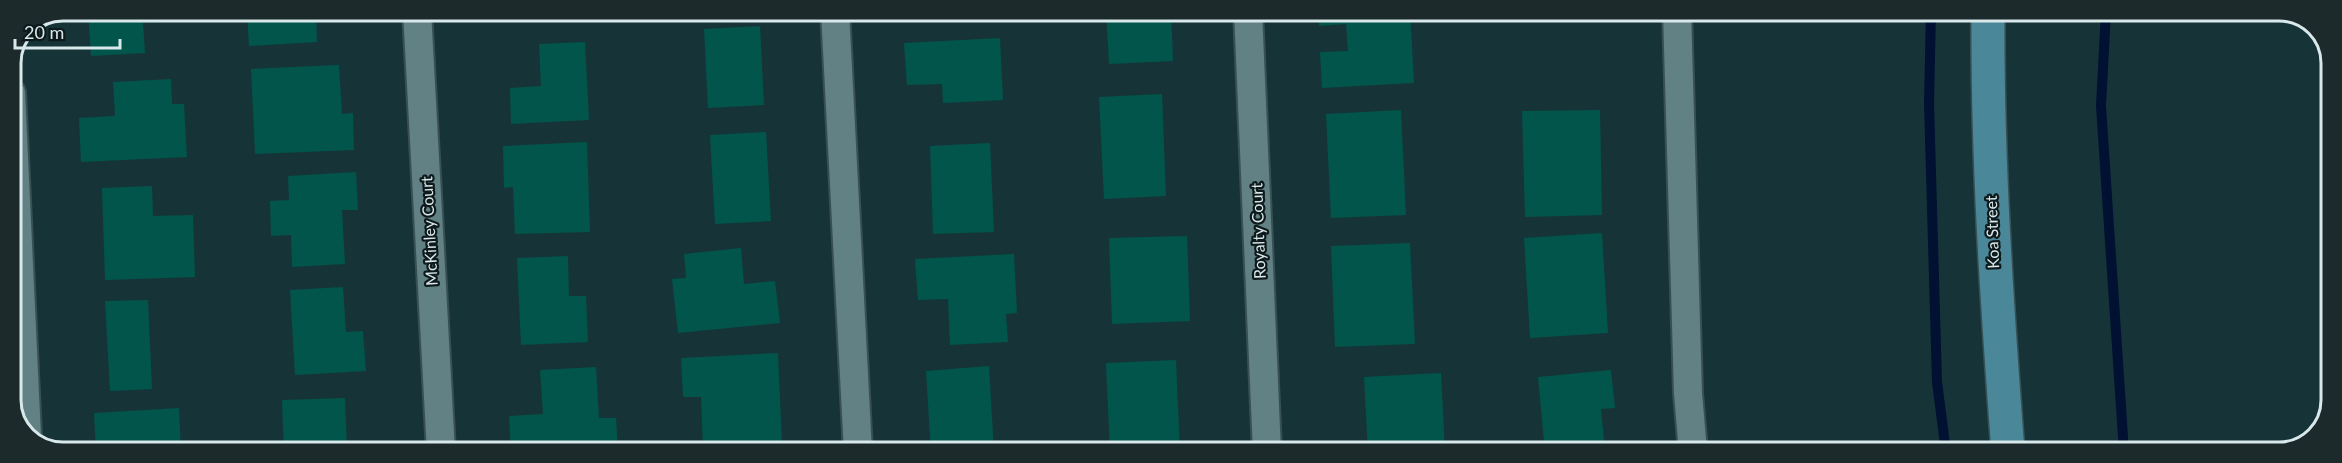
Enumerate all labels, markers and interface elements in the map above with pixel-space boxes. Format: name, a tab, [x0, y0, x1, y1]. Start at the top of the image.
scale bar	[15, 12, 120, 50]
text: 20 m	[24, 21, 64, 43]
street label: McKinley Court	[416, 176, 441, 286]
street label: Royalty Court	[1246, 183, 1269, 279]
street label: Koa Street	[1981, 195, 2002, 269]

